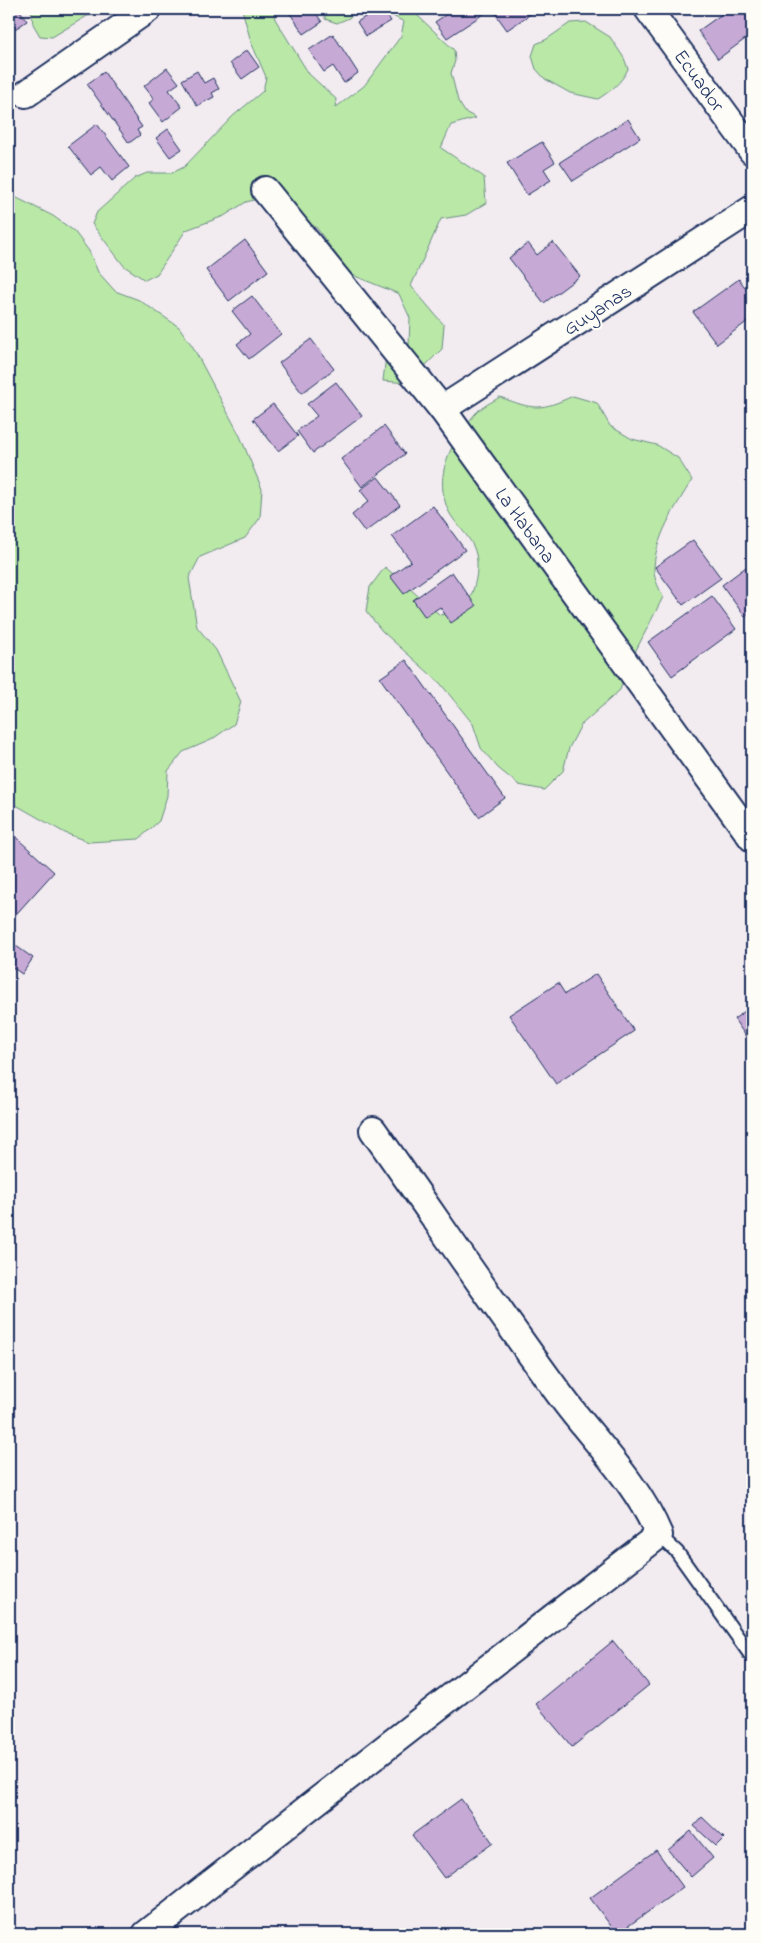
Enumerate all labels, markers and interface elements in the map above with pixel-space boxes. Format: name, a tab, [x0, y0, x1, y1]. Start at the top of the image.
street label: Ecuador	[665, 44, 731, 119]
street label: Guyanas	[558, 278, 638, 344]
street label: La Habana	[486, 482, 561, 570]

